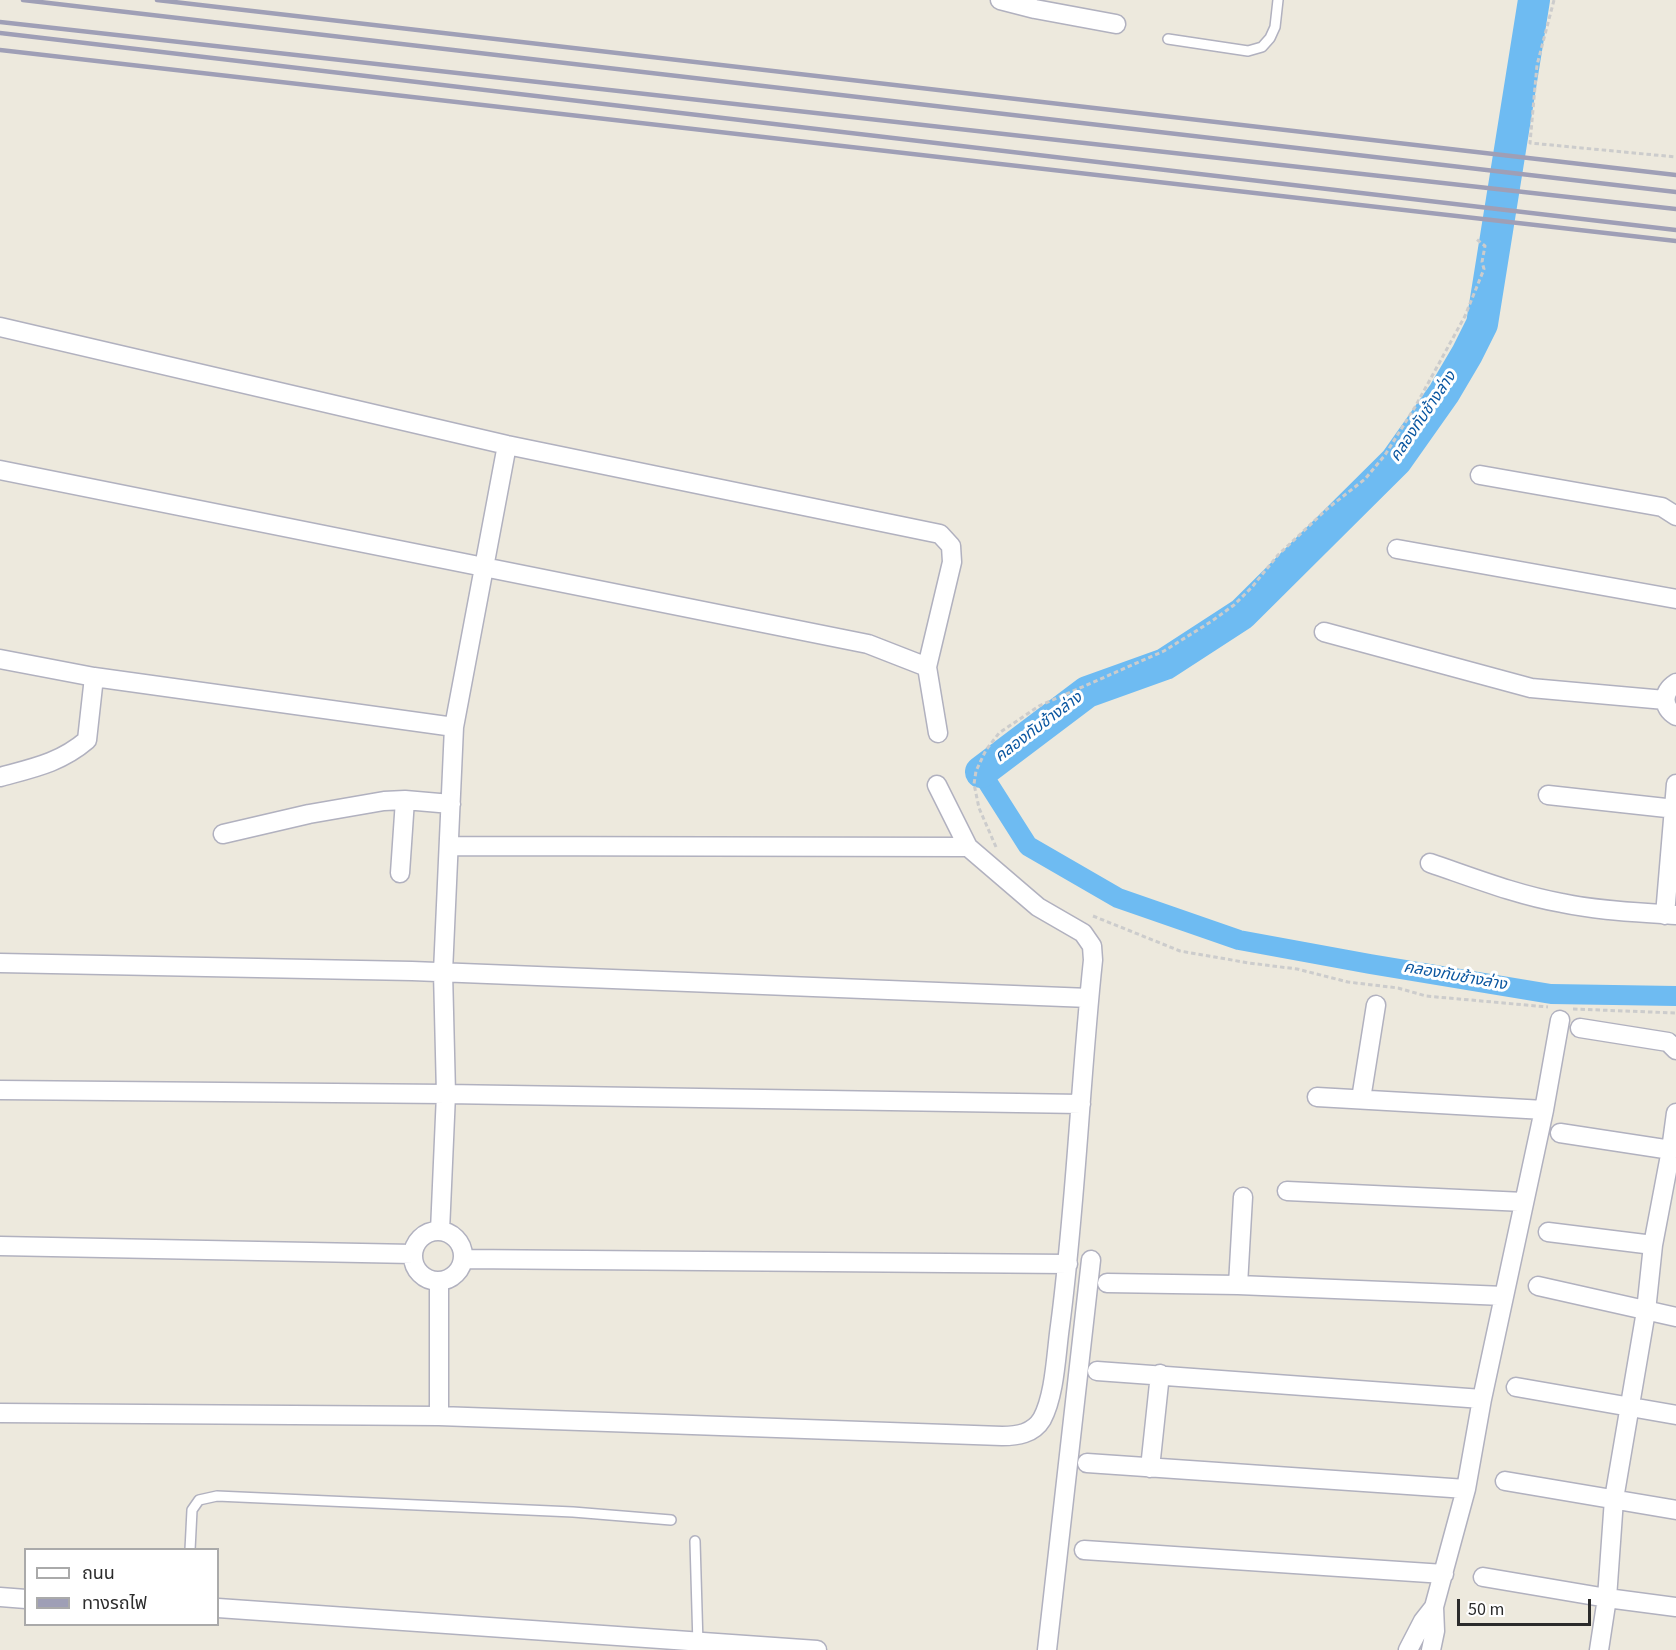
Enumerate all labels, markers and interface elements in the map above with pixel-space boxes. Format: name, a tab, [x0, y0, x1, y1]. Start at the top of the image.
water label: คลองทับช้างล่าง	[1387, 368, 1461, 466]
water label: คลองทับช้างล่าง	[992, 689, 1086, 767]
water label: คลองทับช้างล่าง	[1402, 958, 1508, 996]
legend	[24, 1548, 219, 1626]
text: ถนน	[82, 1561, 115, 1586]
scale bar	[1460, 1587, 1594, 1625]
text: ทางรถไฟ	[82, 1591, 147, 1616]
text: 50 m	[1468, 1597, 1504, 1622]

